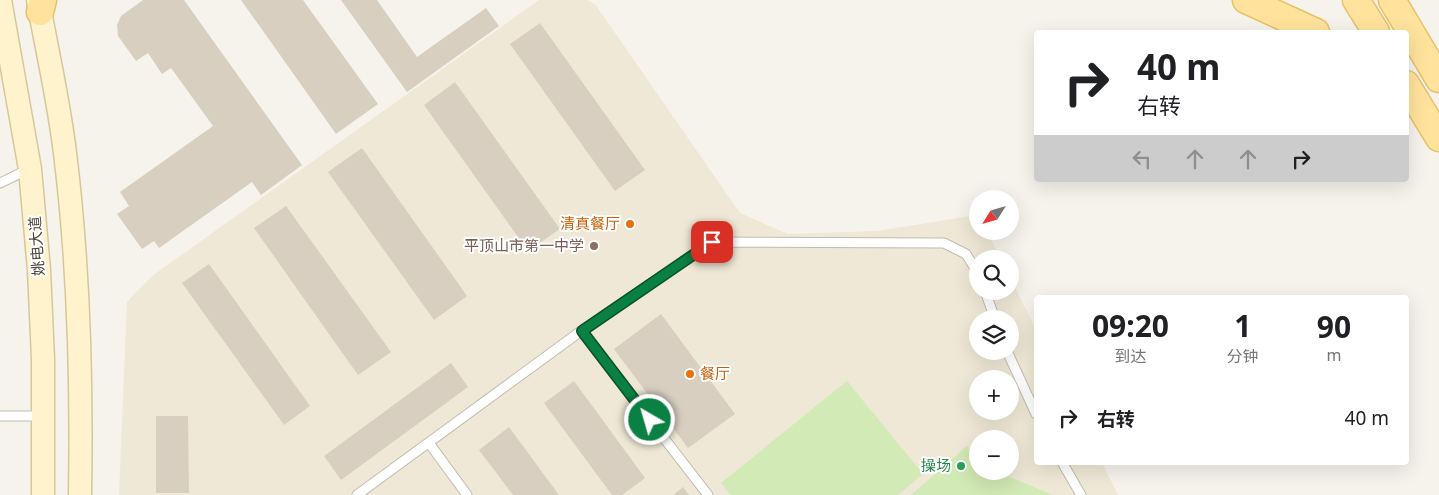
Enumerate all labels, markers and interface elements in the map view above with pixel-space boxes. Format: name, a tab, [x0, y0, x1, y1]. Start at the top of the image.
text: 40 m	[1137, 43, 1220, 90]
icon: right	[1054, 50, 1119, 115]
text: 右转	[1137, 90, 1181, 120]
icon: left	[1128, 145, 1156, 173]
icon: ahead	[1181, 145, 1209, 173]
icon: ahead	[1234, 145, 1262, 173]
icon: right	[1287, 145, 1315, 173]
north arrow	[969, 190, 1019, 240]
map controls	[969, 190, 1019, 480]
place label: 清真餐厅	[560, 213, 620, 233]
street label: 姚电大道	[24, 215, 48, 277]
marker: 清真餐厅	[624, 218, 636, 230]
pin	[691, 221, 733, 263]
icon: arrive	[698, 228, 726, 256]
place label: 平顶山市第一中学	[464, 235, 584, 255]
marker: 平顶山市第一中学	[588, 240, 600, 252]
button: search	[969, 250, 1019, 300]
text: 09:20	[1092, 305, 1169, 346]
text: 1	[1234, 305, 1251, 346]
text: 90	[1317, 306, 1351, 347]
button: layers	[969, 310, 1019, 360]
text: m	[1326, 344, 1341, 366]
text: 到达	[1114, 345, 1146, 367]
text: 分钟	[1227, 345, 1259, 367]
place label: 餐厅	[700, 363, 730, 383]
marker: 餐厅	[684, 368, 696, 380]
button: +	[969, 370, 1019, 420]
position arrow	[623, 393, 675, 445]
icon: right	[1054, 404, 1082, 432]
text: 40 m	[1345, 405, 1389, 431]
text: 右转	[1097, 406, 1135, 432]
button: −	[969, 430, 1019, 480]
place label: 操场	[921, 455, 951, 475]
marker: 操场	[955, 460, 967, 472]

